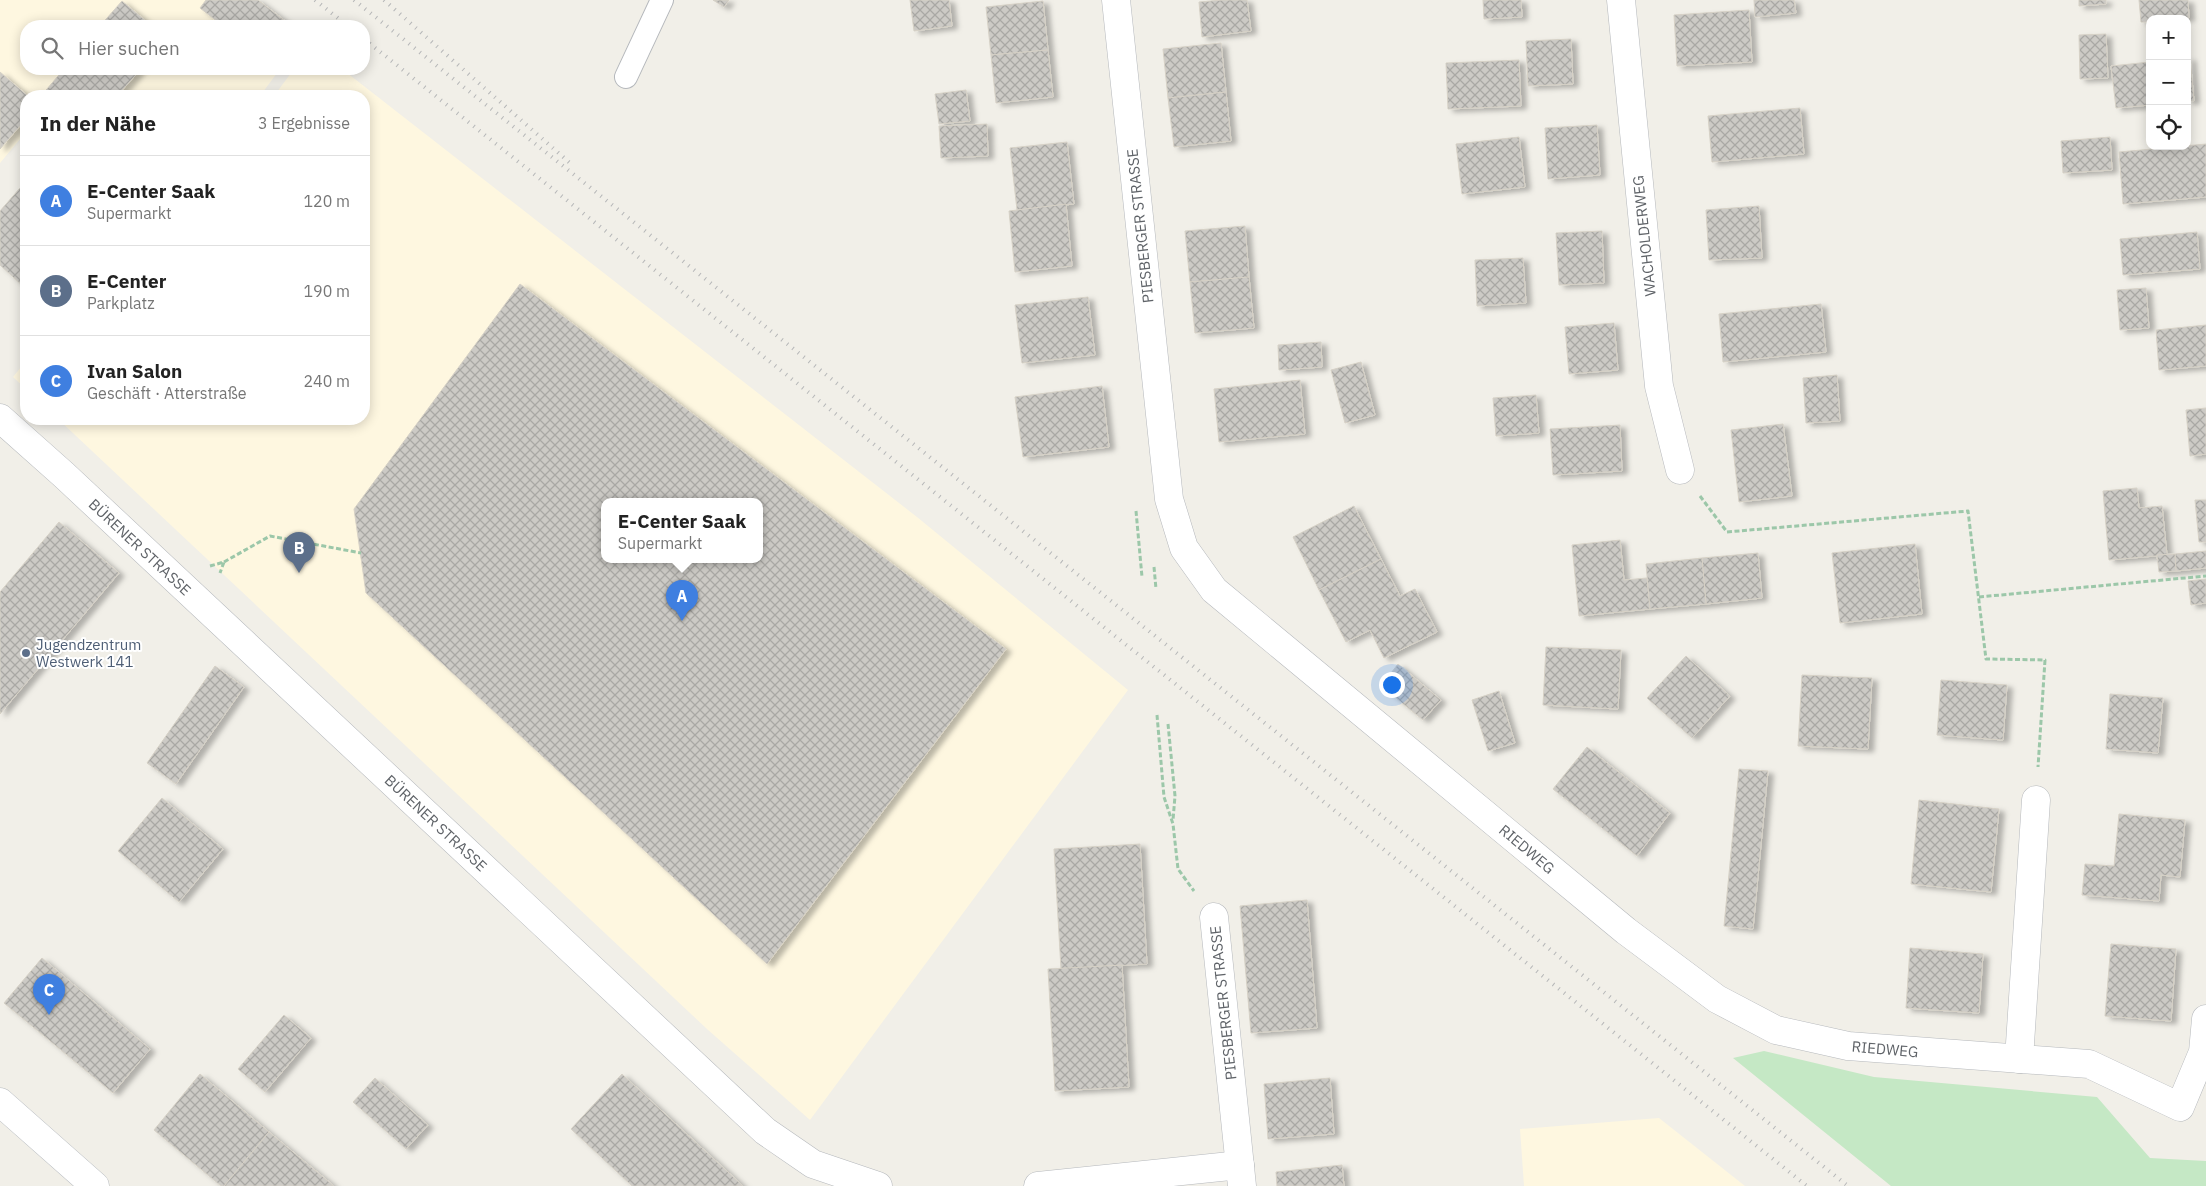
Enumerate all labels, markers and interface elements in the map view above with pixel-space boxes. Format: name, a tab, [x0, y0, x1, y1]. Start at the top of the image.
map controls	[2146, 15, 2191, 150]
button: +	[2146, 15, 2191, 60]
search box	[20, 20, 370, 75]
icon: search	[38, 34, 66, 62]
text: Hier suchen	[78, 36, 180, 60]
button: −	[2146, 60, 2191, 105]
button: locate	[2146, 105, 2191, 150]
text: In der Nähe	[40, 109, 156, 137]
text: 3 Ergebnisse	[258, 113, 350, 133]
street label: PIESBERGER STRASSE	[1122, 148, 1158, 304]
street label: WACHOLDERWEG	[1628, 175, 1660, 297]
text: E-Center Saak	[87, 179, 215, 203]
text: A	[51, 191, 61, 211]
text: 120 m	[303, 191, 350, 211]
text: Supermarkt	[87, 203, 172, 223]
text: E-Center	[87, 269, 166, 293]
text: B	[51, 281, 61, 301]
text: 190 m	[303, 281, 350, 301]
text: Parkplatz	[87, 293, 155, 313]
text: Ivan Salon	[87, 359, 182, 383]
text: C	[51, 371, 61, 391]
text: 240 m	[303, 371, 350, 391]
text: Geschäft · Atterstraße	[87, 383, 247, 403]
street label: BÜRENER STRASSE	[85, 495, 195, 599]
popup	[601, 498, 763, 563]
text: E-Center Saak	[618, 509, 746, 533]
pin: B	[283, 532, 315, 573]
text: Supermarkt	[618, 533, 702, 553]
pin: A	[666, 580, 698, 621]
place label: Jugendzentrum Westwerk 141	[36, 635, 141, 671]
marker: Jugendzentrum Westwerk 141	[20, 647, 32, 659]
your location	[1379, 672, 1405, 698]
street label: BÜRENER STRASSE	[381, 771, 491, 875]
street label: RIEDWEG	[1495, 820, 1559, 878]
street label: PIESBERGER STRASSE	[1205, 925, 1241, 1081]
pin: C	[33, 974, 65, 1015]
street label: RIEDWEG	[1851, 1037, 1919, 1061]

